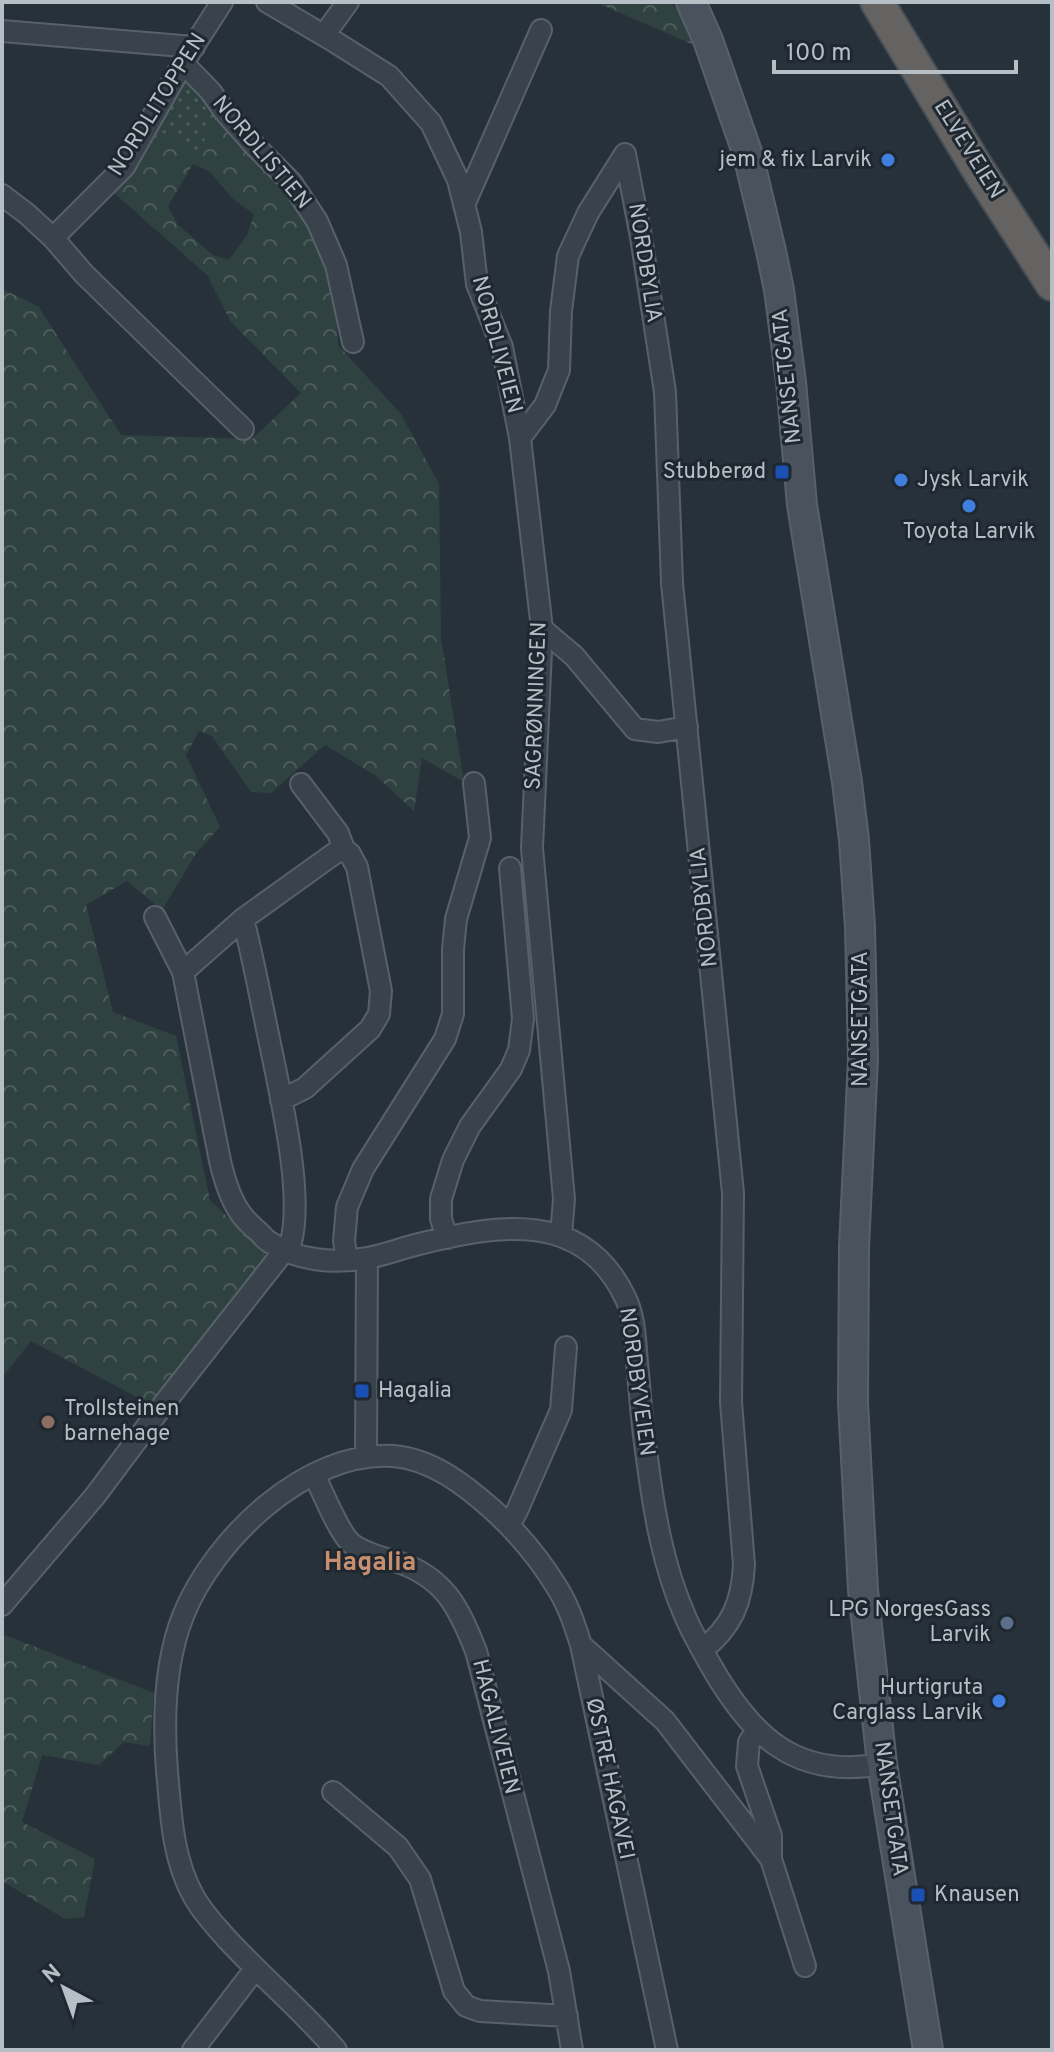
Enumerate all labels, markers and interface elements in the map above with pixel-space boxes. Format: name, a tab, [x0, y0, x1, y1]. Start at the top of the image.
scale bar	[774, 24, 1016, 74]
street label: NORDLITOPPEN	[103, 28, 213, 182]
text: 100 m	[786, 39, 852, 69]
street label: NORDLISTIEN	[206, 91, 316, 215]
street label: ELVEVEIEN	[927, 95, 1009, 205]
place label: jem & fix Larvik	[718, 147, 872, 174]
marker: jem & fix Larvik	[879, 151, 897, 169]
street label: NORDBYLIA	[621, 201, 667, 325]
street label: NORDLIVEIEN	[465, 273, 527, 417]
street label: NANSETGATA	[767, 307, 809, 445]
place label: Stubberød	[663, 459, 766, 486]
marker: Stubberød	[773, 463, 791, 481]
place label: Jysk Larvik	[917, 467, 1029, 494]
marker: Jysk Larvik	[892, 471, 910, 489]
marker: Toyota Larvik	[960, 497, 978, 515]
place label: Toyota Larvik	[903, 519, 1035, 546]
street label: SAGRØNNINGEN	[521, 621, 553, 791]
street label: NORDBYLIA	[685, 846, 725, 968]
street label: NANSETGATA	[848, 951, 875, 1087]
street label: NORDBYVEIEN	[612, 1306, 660, 1458]
place label: Hagalia	[378, 1378, 452, 1405]
marker: Hagalia	[353, 1382, 371, 1400]
place label: Trollsteinen barnehage	[64, 1396, 180, 1448]
marker: Trollsteinen barnehage	[39, 1413, 57, 1431]
district label: Hagalia	[324, 1547, 416, 1580]
place label: LPG NorgesGass Larvik	[828, 1597, 991, 1649]
marker: LPG NorgesGass Larvik	[998, 1614, 1016, 1632]
street label: HAGALIVEIEN	[465, 1657, 525, 1797]
place label: Hurtigruta Carglass Larvik	[832, 1675, 983, 1727]
marker: Hurtigruta Carglass Larvik	[990, 1692, 1008, 1710]
street label: ØSTRE HAGAVEI	[579, 1696, 639, 1862]
street label: NANSETGATA	[867, 1740, 913, 1878]
place label: Knausen	[934, 1882, 1020, 1909]
marker: Knausen	[909, 1886, 927, 1904]
north arrow	[24, 1948, 104, 2028]
text: N	[38, 1959, 67, 1990]

